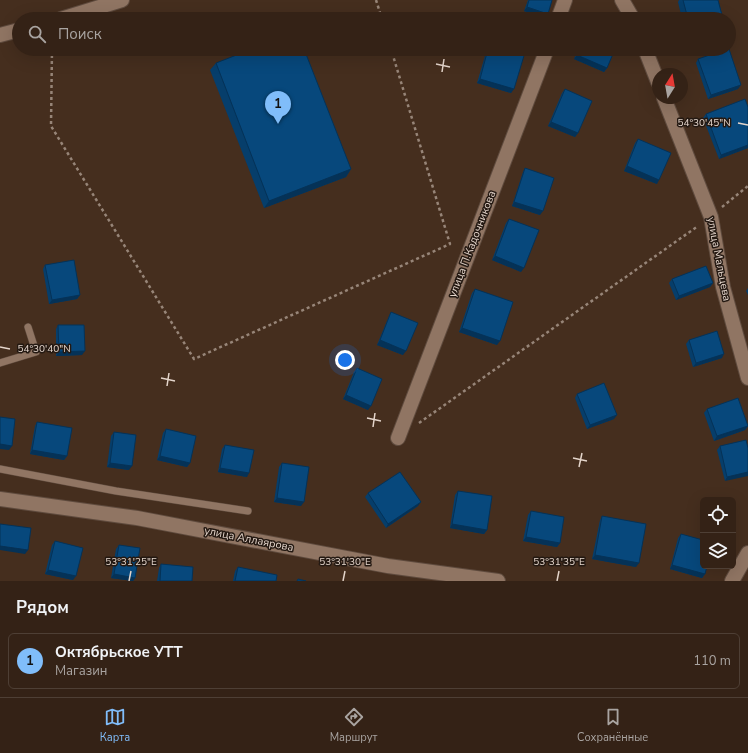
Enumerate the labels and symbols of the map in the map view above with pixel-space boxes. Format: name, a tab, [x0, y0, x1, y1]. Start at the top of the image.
north arrow	[652, 68, 688, 104]
pin: 1	[265, 91, 291, 124]
text: 54°30'45"N	[677, 116, 731, 130]
street label: улица П.Кадочникова	[445, 189, 499, 299]
street label: улица Мальцева	[703, 216, 735, 302]
text: 54°30'40"N	[17, 342, 71, 356]
your location	[335, 350, 355, 370]
street label: улица Аллаярова	[203, 523, 295, 555]
text: 53°31'25"E	[105, 555, 157, 569]
text: 53°31'30"E	[319, 555, 371, 569]
text: 53°31'35"E	[533, 555, 585, 569]

